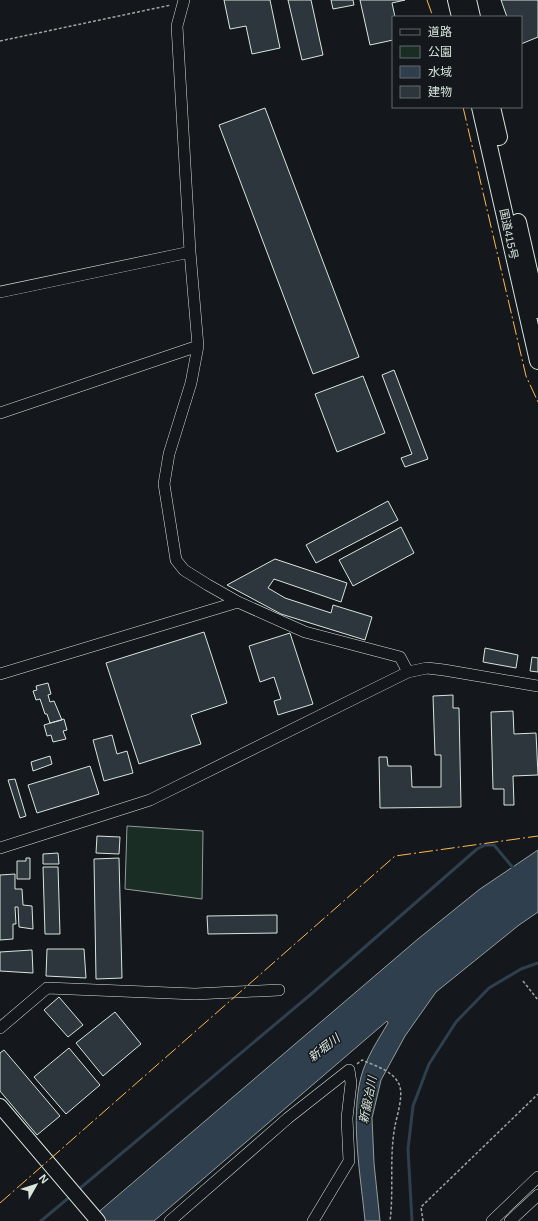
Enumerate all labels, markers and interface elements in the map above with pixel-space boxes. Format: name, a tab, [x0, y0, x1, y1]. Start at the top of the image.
legend	[392, 16, 522, 108]
text: 道路	[428, 25, 452, 39]
text: 公園	[428, 45, 452, 59]
text: 水域	[428, 65, 452, 79]
text: 建物	[428, 85, 452, 99]
street label: 国道415号	[498, 208, 520, 260]
water label: 新堀川	[306, 1030, 344, 1065]
water label: 新鍛冶川	[357, 1073, 380, 1125]
north arrow	[16, 1165, 56, 1205]
text: N	[37, 1172, 51, 1186]

